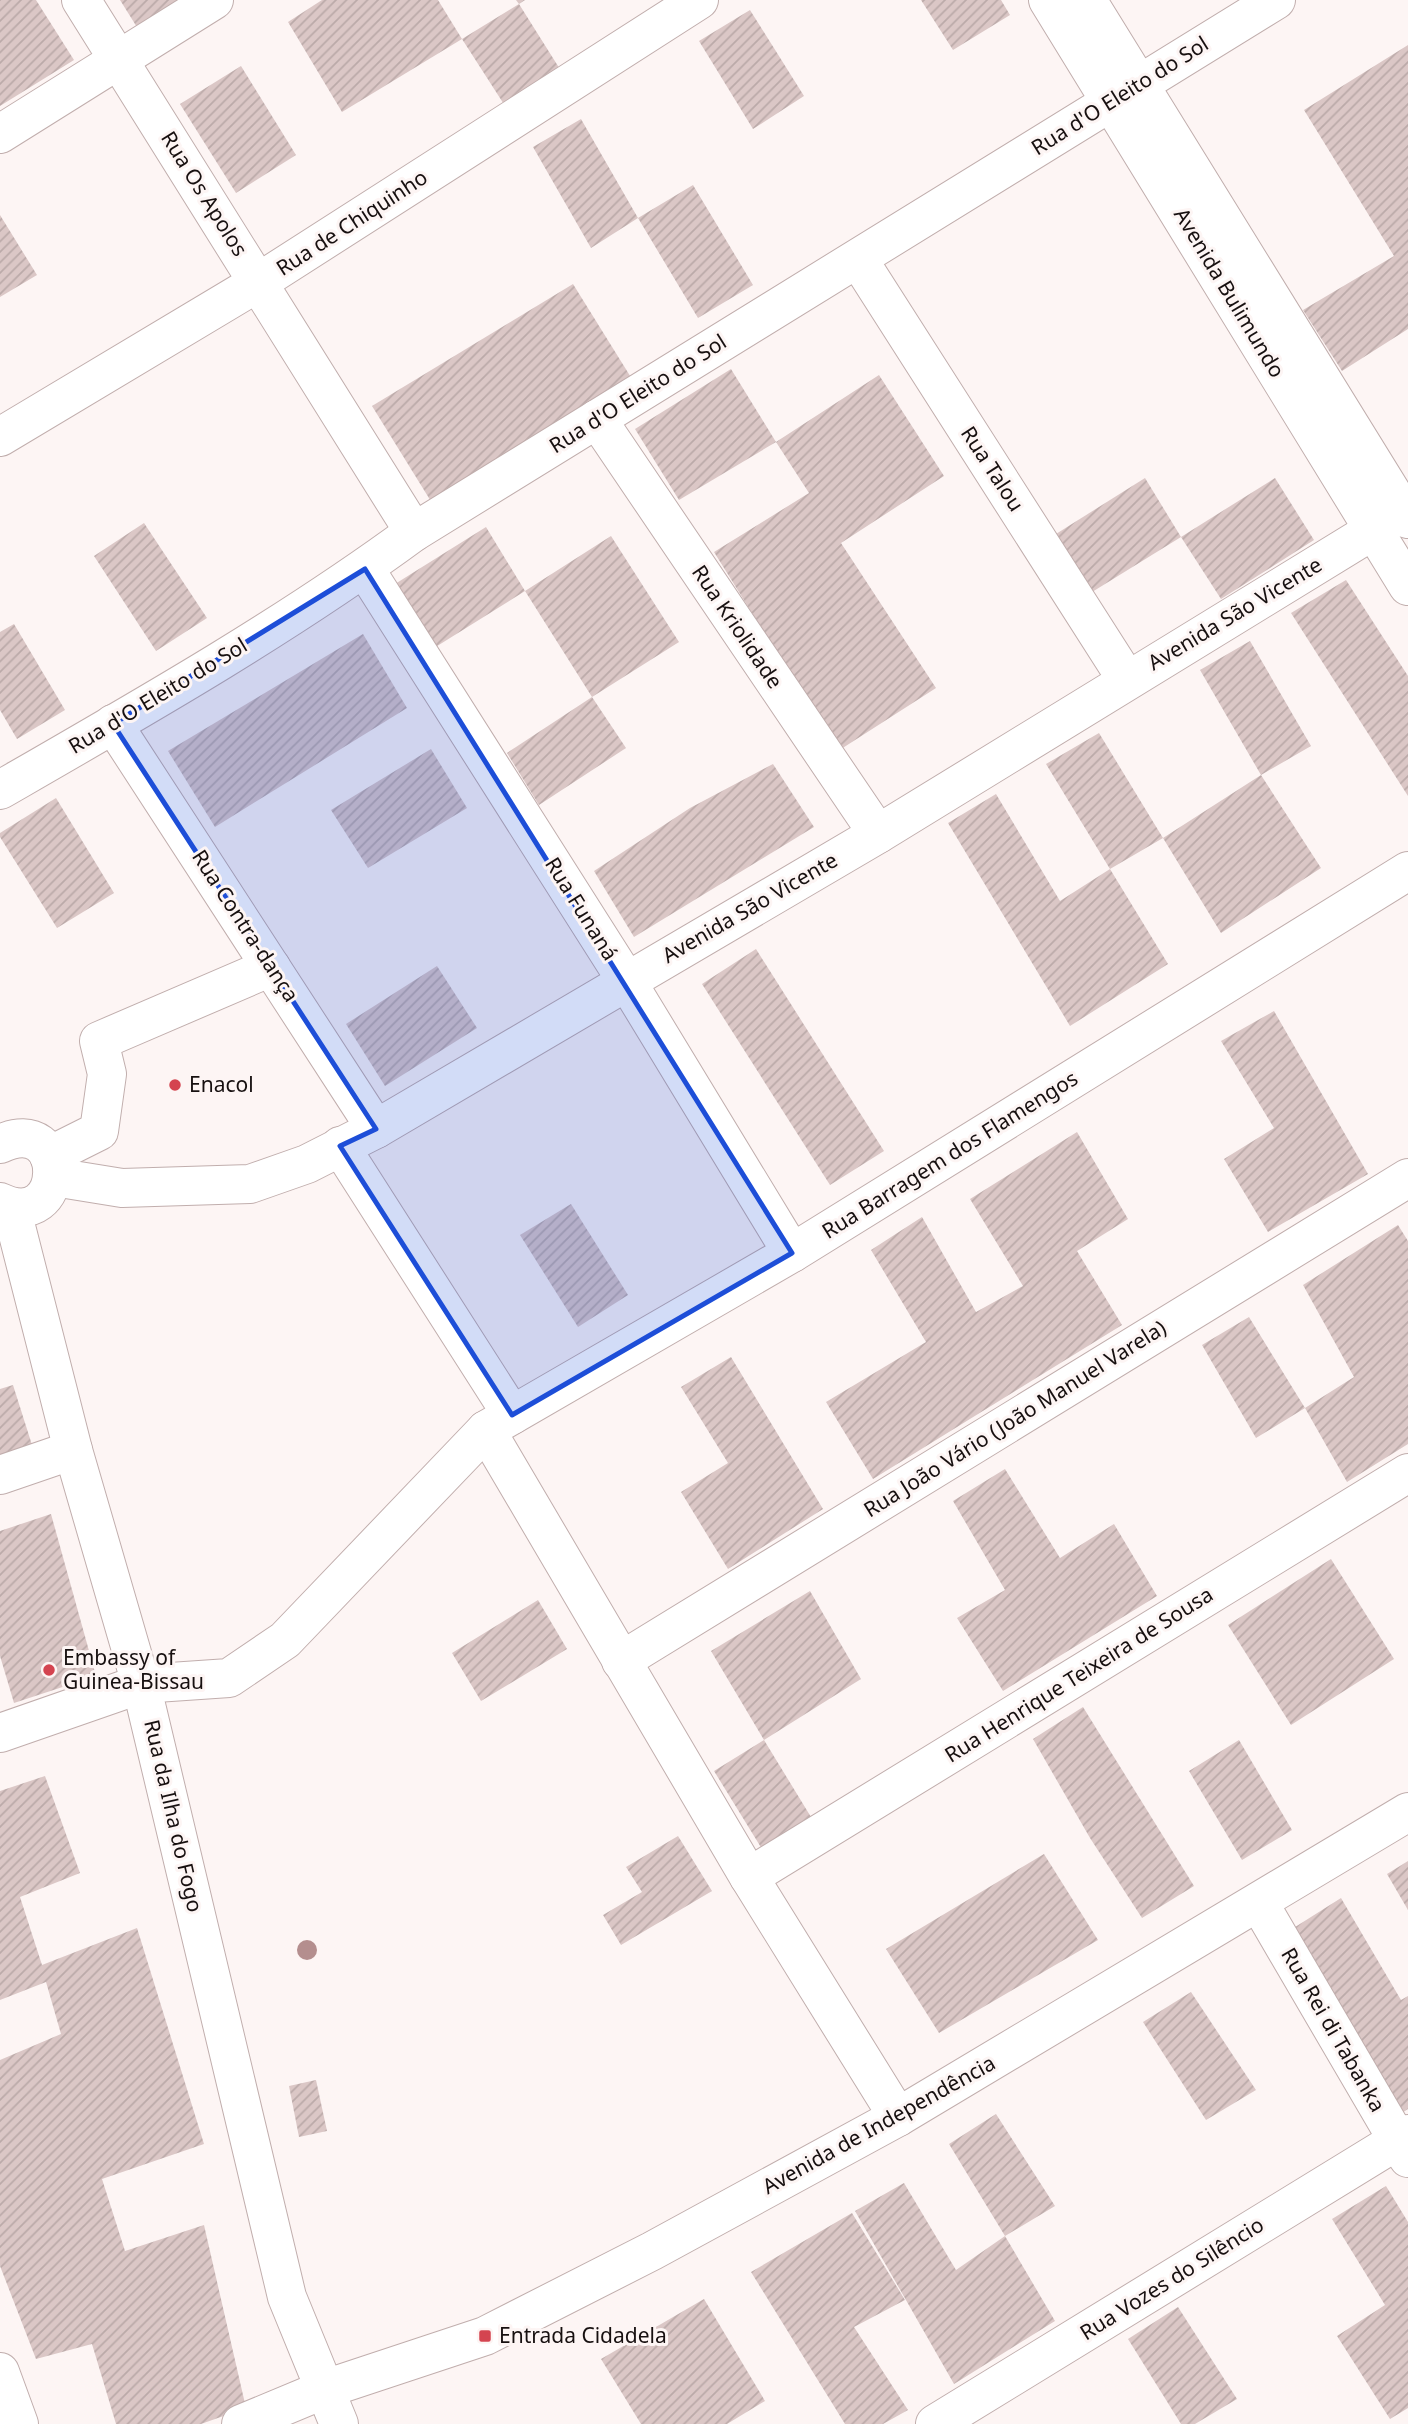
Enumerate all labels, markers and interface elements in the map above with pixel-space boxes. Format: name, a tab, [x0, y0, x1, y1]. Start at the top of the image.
street label: Rua d'O Eleito do Sol	[1026, 29, 1213, 161]
street label: Rua Os Apolos	[155, 126, 254, 261]
street label: Rua de Chiquinho	[270, 163, 433, 282]
street label: Avenida Bulimundo	[1168, 202, 1292, 382]
street label: Rua d'O Eleito do Sol	[544, 327, 731, 459]
street label: Rua Talou	[955, 421, 1031, 516]
street label: Avenida São Vicente	[1142, 550, 1327, 676]
street label: Rua Kriolidade	[686, 559, 790, 694]
street label: Rua d'O Eleito do Sol	[63, 631, 252, 760]
street label: Rua Contra-dança	[186, 844, 306, 1007]
street label: Avenida São Vicente	[657, 845, 842, 969]
street label: Rua Funaná	[539, 852, 625, 965]
street label: Rua Barragem dos Flamengos	[816, 1064, 1083, 1245]
place label: Enacol	[189, 1070, 254, 1098]
marker: Enacol	[167, 1077, 183, 1093]
street label: Rua João Vário (João Manuel Varela)	[858, 1313, 1171, 1523]
street label: Rua Henrique Teixeira de Sousa	[939, 1580, 1218, 1768]
place label: Embassy of Guinea-Bissau	[63, 1643, 204, 1695]
marker: Embassy of Guinea-Bissau	[41, 1662, 57, 1678]
street label: Rua da Ilha do Fogo	[138, 1717, 210, 1915]
street label: Rua Rei di Tabanka	[1275, 1942, 1392, 2117]
street label: Avenida de Independência	[757, 2048, 1000, 2200]
street label: Rua Vozes do Silêncio	[1074, 2210, 1269, 2346]
place label: Entrada Cidadela	[499, 2321, 667, 2349]
marker: Entrada Cidadela	[477, 2328, 493, 2344]

